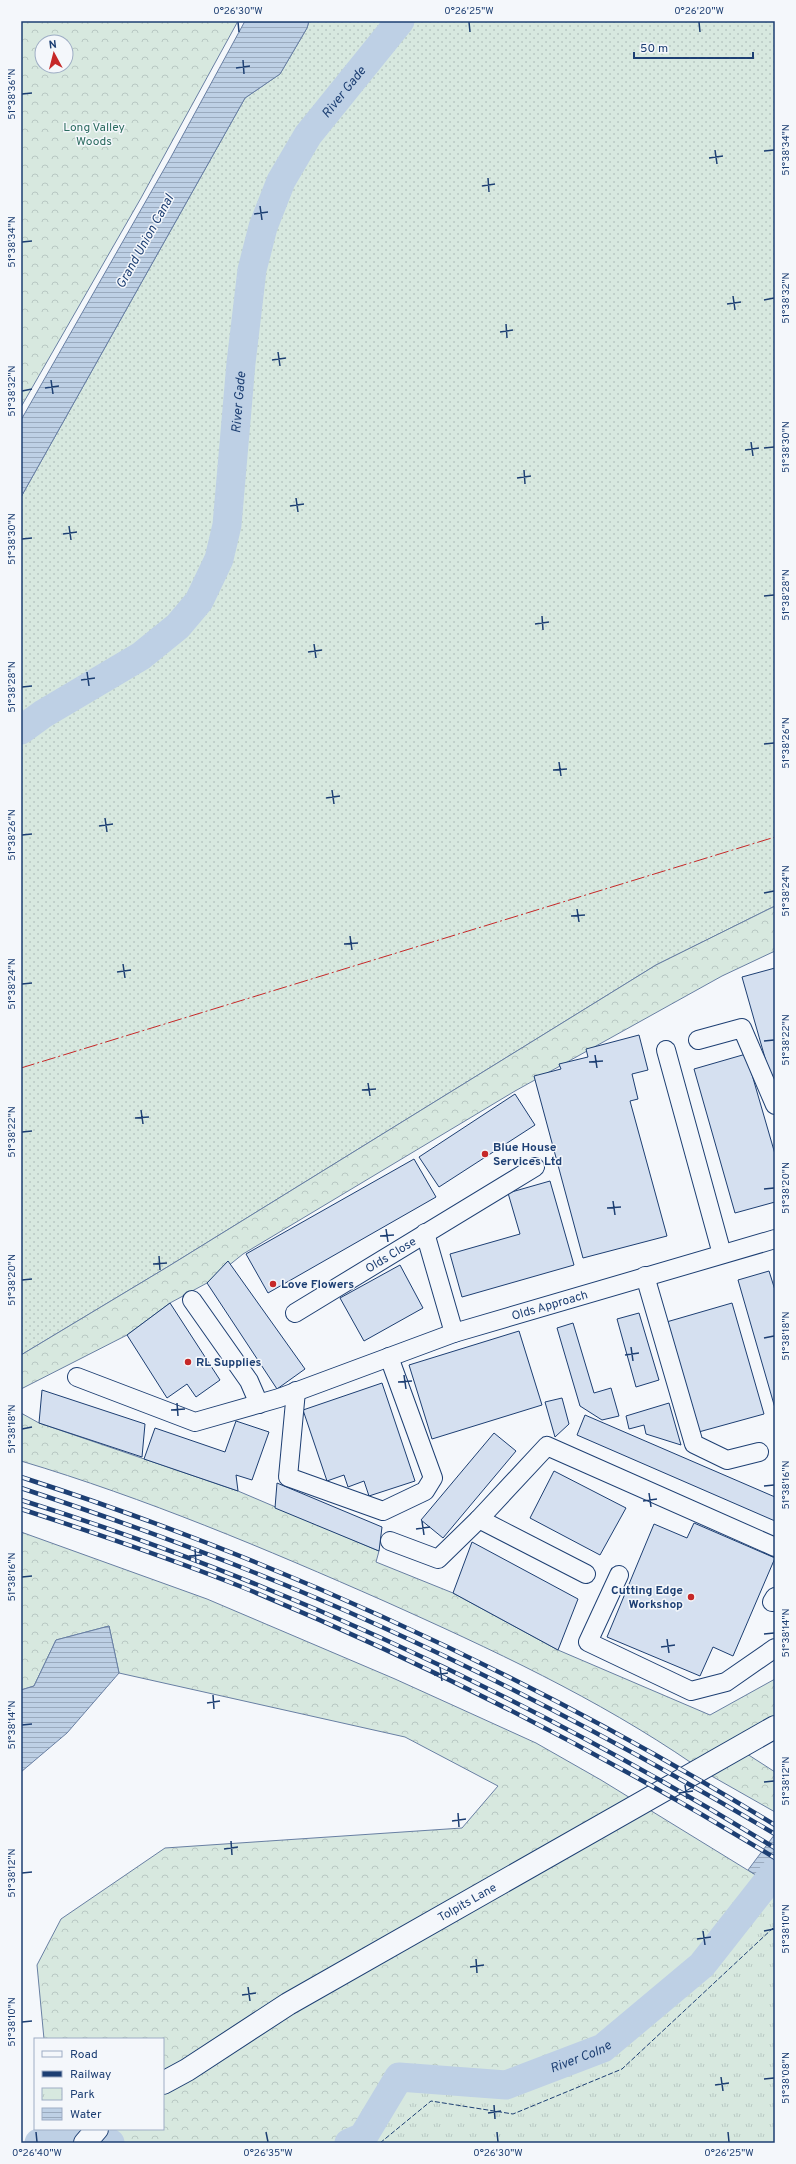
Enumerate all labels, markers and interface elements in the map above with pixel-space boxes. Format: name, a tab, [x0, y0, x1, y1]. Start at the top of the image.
text: 0°26'30"W	[213, 5, 263, 18]
text: 0°26'25"W	[444, 5, 494, 18]
text: 0°26'20"W	[674, 5, 724, 18]
north arrow	[34, 34, 74, 74]
scale bar	[634, 34, 753, 60]
text: N	[48, 38, 58, 52]
text: 50 m	[640, 41, 668, 57]
water label: River Gade	[319, 64, 370, 122]
text: 51°38'36"N	[6, 68, 19, 120]
park label: Long Valley Woods	[63, 120, 125, 150]
text: 51°38'34"N	[780, 124, 793, 176]
water label: Grand Union Canal	[113, 192, 178, 292]
text: 51°38'34"N	[6, 216, 19, 268]
text: 51°38'32"N	[780, 272, 793, 324]
text: 51°38'32"N	[6, 365, 19, 417]
water label: River Gade	[229, 371, 250, 434]
text: 51°38'30"N	[780, 421, 793, 473]
text: 51°38'30"N	[6, 513, 19, 565]
text: 51°38'28"N	[780, 569, 793, 621]
text: 51°38'28"N	[6, 661, 19, 713]
text: 51°38'26"N	[780, 717, 793, 769]
text: 51°38'26"N	[6, 809, 19, 861]
text: 51°38'24"N	[780, 865, 793, 917]
text: 51°38'24"N	[6, 958, 19, 1010]
text: 51°38'22"N	[780, 1014, 793, 1066]
text: 51°38'22"N	[6, 1106, 19, 1158]
place label: Blue House Services Ltd	[493, 1140, 562, 1170]
marker: Blue House Services Ltd	[480, 1149, 490, 1159]
text: 51°38'20"N	[780, 1162, 793, 1214]
street label: Olds Close	[363, 1234, 420, 1277]
text: 51°38'20"N	[6, 1254, 19, 1306]
place label: Love Flowers	[281, 1277, 354, 1293]
marker: Love Flowers	[268, 1279, 278, 1289]
street label: Olds Approach	[510, 1287, 590, 1325]
text: 51°38'18"N	[780, 1311, 793, 1361]
place label: RL Supplies	[196, 1355, 262, 1371]
marker: RL Supplies	[183, 1357, 193, 1367]
text: 51°38'18"N	[6, 1404, 19, 1454]
text: 51°38'16"N	[780, 1460, 793, 1510]
text: 51°38'16"N	[6, 1552, 19, 1602]
place label: Cutting Edge Workshop	[611, 1583, 683, 1613]
marker: Cutting Edge Workshop	[686, 1592, 696, 1602]
text: 51°38'14"N	[780, 1608, 793, 1658]
text: 51°38'14"N	[6, 1700, 19, 1750]
text: 51°38'12"N	[780, 1756, 793, 1806]
text: 51°38'12"N	[6, 1848, 19, 1898]
street label: Tolpits Lane	[435, 1880, 500, 1926]
text: 51°38'10"N	[780, 1904, 793, 1954]
text: 51°38'10"N	[6, 1997, 19, 2047]
legend	[34, 2038, 164, 2130]
water label: River Colne	[548, 2038, 616, 2078]
text: Road	[70, 2047, 98, 2063]
text: 51°38'08"N	[780, 2052, 793, 2104]
text: Railway	[70, 2067, 111, 2083]
text: Park	[70, 2087, 95, 2103]
text: Water	[70, 2107, 102, 2123]
text: 0°26'40"W	[12, 2147, 62, 2160]
text: 0°26'35"W	[243, 2147, 293, 2160]
text: 0°26'30"W	[473, 2147, 523, 2160]
text: 0°26'25"W	[704, 2147, 754, 2160]

